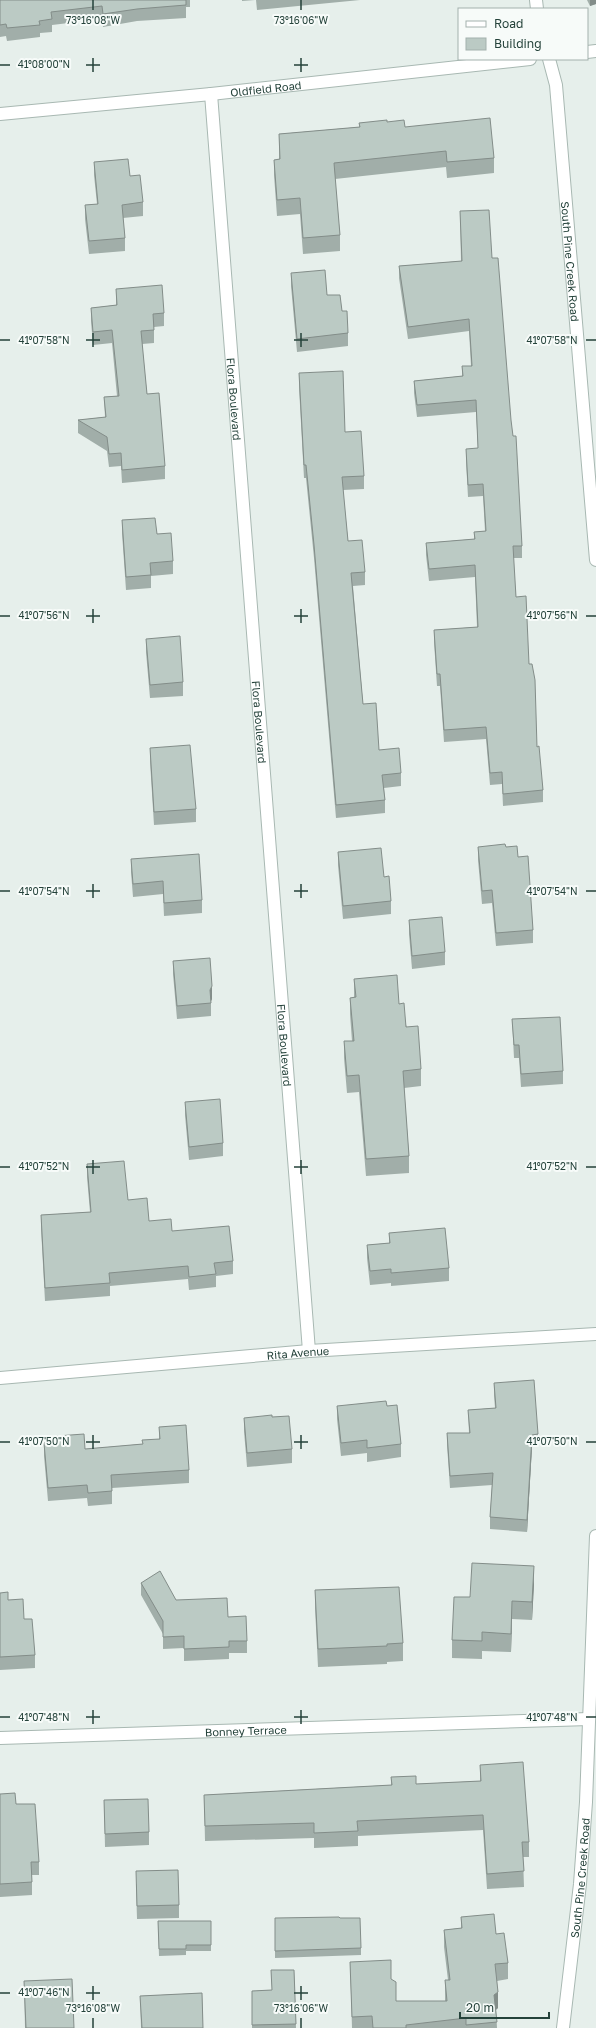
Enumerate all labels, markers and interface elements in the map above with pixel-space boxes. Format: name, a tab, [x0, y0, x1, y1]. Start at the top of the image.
legend	[458, 8, 588, 60]
text: 73°16'08"W	[66, 14, 120, 26]
text: 73°16'06"W	[274, 14, 328, 26]
text: Road	[494, 16, 523, 31]
text: Building	[494, 36, 542, 51]
text: 41°08'00"N	[18, 58, 70, 70]
street label: Oldfield Road	[229, 78, 302, 98]
street label: South Pine Creek Road	[559, 201, 582, 322]
text: 41°07'58"N	[18, 334, 70, 346]
text: 41°07'58"N	[526, 334, 578, 346]
street label: Flora Boulevard	[225, 357, 244, 441]
text: 41°07'56"N	[18, 609, 70, 621]
text: 41°07'56"N	[526, 609, 578, 621]
street label: Flora Boulevard	[250, 680, 270, 764]
text: 41°07'54"N	[18, 885, 70, 897]
text: 41°07'54"N	[526, 885, 578, 897]
street label: Flora Boulevard	[275, 1003, 295, 1087]
text: 41°07'52"N	[19, 1160, 69, 1172]
text: 41°07'52"N	[527, 1160, 577, 1172]
street label: Rita Avenue	[266, 1343, 330, 1361]
text: 41°07'50"N	[18, 1435, 70, 1447]
text: 41°07'50"N	[526, 1435, 578, 1447]
text: 41°07'48"N	[18, 1711, 70, 1723]
text: 41°07'48"N	[526, 1711, 578, 1723]
street label: Bonney Terrace	[205, 1722, 287, 1738]
street label: South Pine Creek Road	[567, 1817, 591, 1939]
text: 41°07'46"N	[18, 1986, 70, 1998]
scale bar	[460, 1994, 549, 2020]
text: 20 m	[466, 2000, 494, 2015]
text: 73°16'08"W	[66, 2002, 120, 2014]
text: 73°16'06"W	[274, 2002, 328, 2014]

